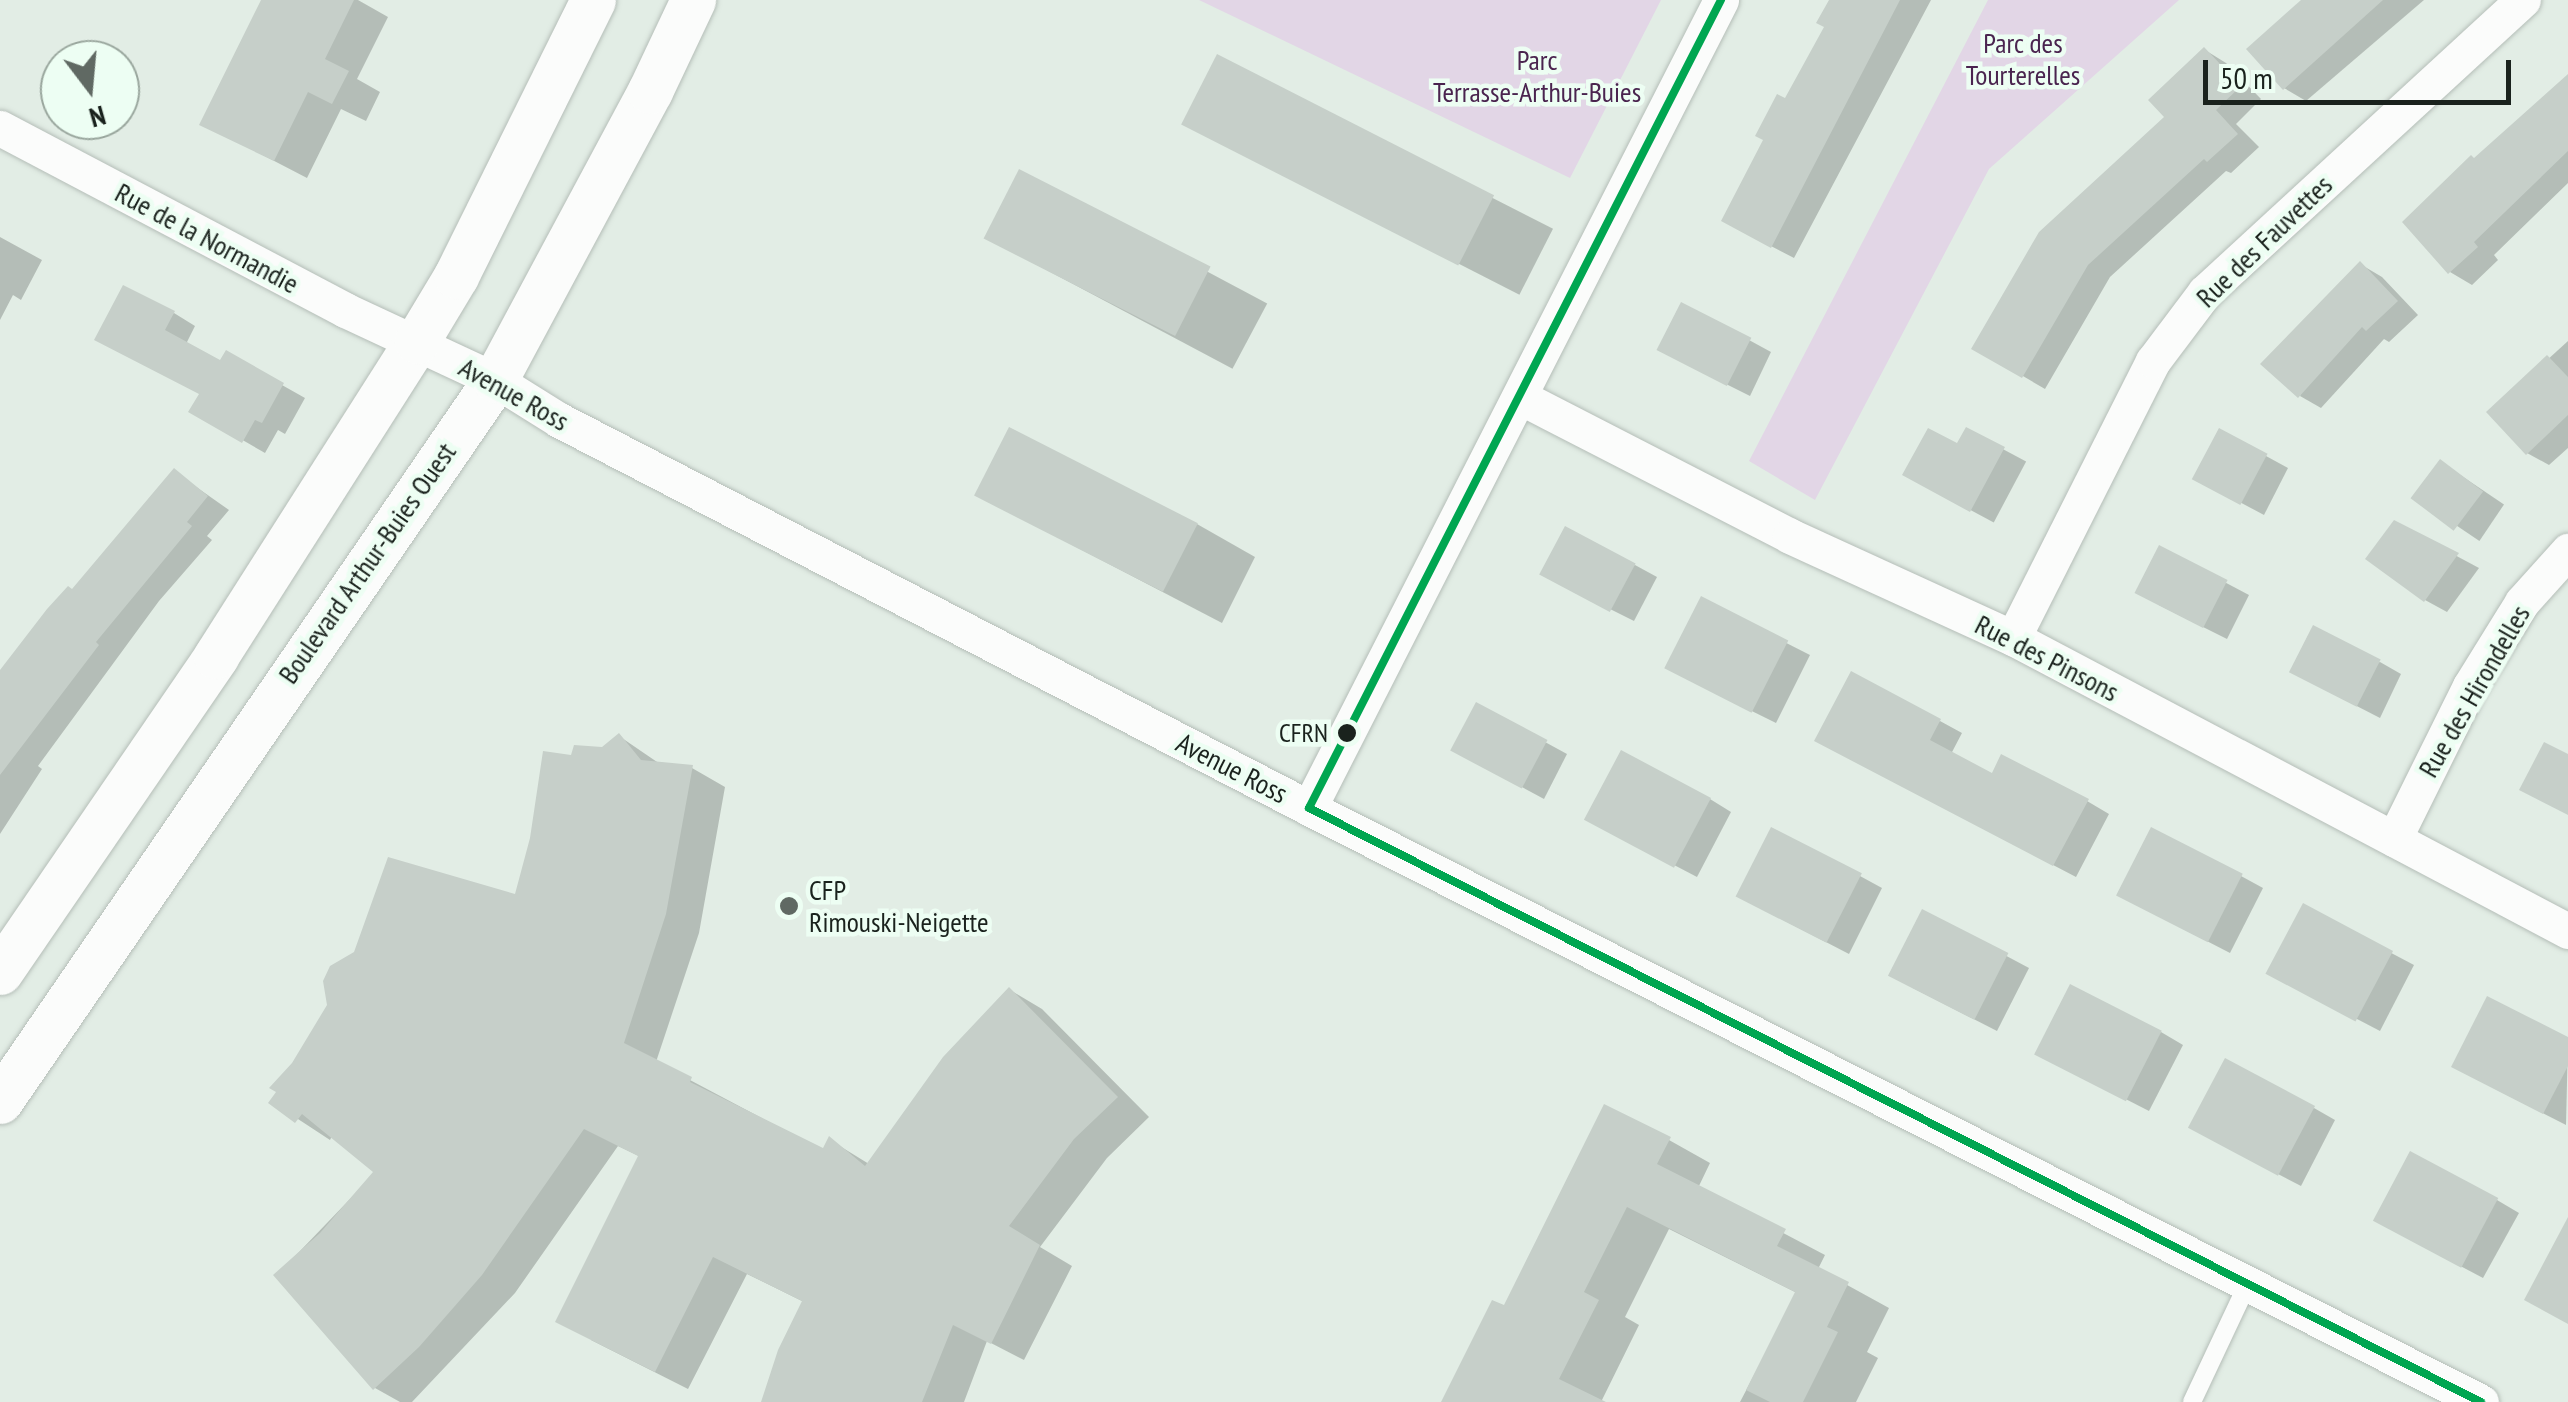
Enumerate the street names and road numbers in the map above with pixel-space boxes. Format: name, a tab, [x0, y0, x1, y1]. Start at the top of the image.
street label: Rue des Fauvettes	[2189, 168, 2339, 314]
street label: Rue de la Normandie	[110, 176, 304, 300]
street label: Avenue Ross	[453, 350, 575, 438]
street label: Boulevard Arthur-Buies Ouest	[271, 436, 463, 690]
street label: Rue des Hirondelles	[2411, 599, 2537, 783]
street label: Rue des Pinsons	[1970, 608, 2124, 708]
street label: Avenue Ross	[1171, 726, 1293, 810]

